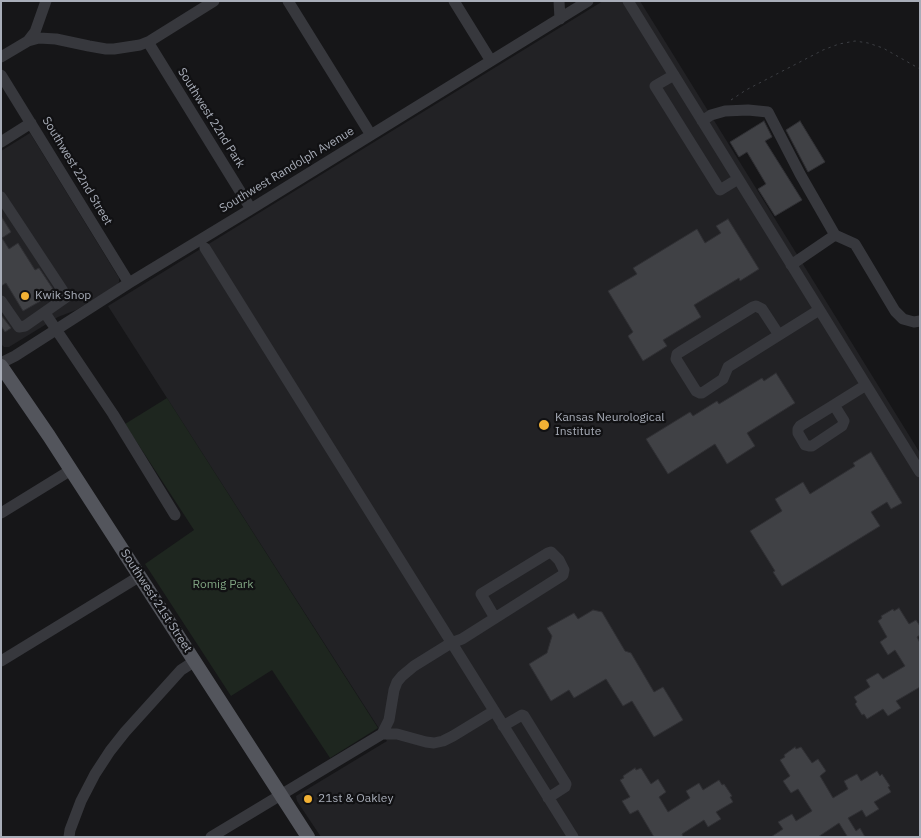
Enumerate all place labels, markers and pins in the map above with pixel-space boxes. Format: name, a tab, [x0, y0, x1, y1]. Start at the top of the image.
place label: Kwik Shop	[35, 289, 91, 303]
marker: Kwik Shop	[19, 290, 31, 302]
place label: Kansas Neurological Institute	[555, 411, 665, 439]
marker: Kansas Neurological Institute	[537, 418, 551, 432]
place label: 21st & Oakley	[318, 792, 393, 806]
marker: 21st & Oakley	[302, 793, 314, 805]

